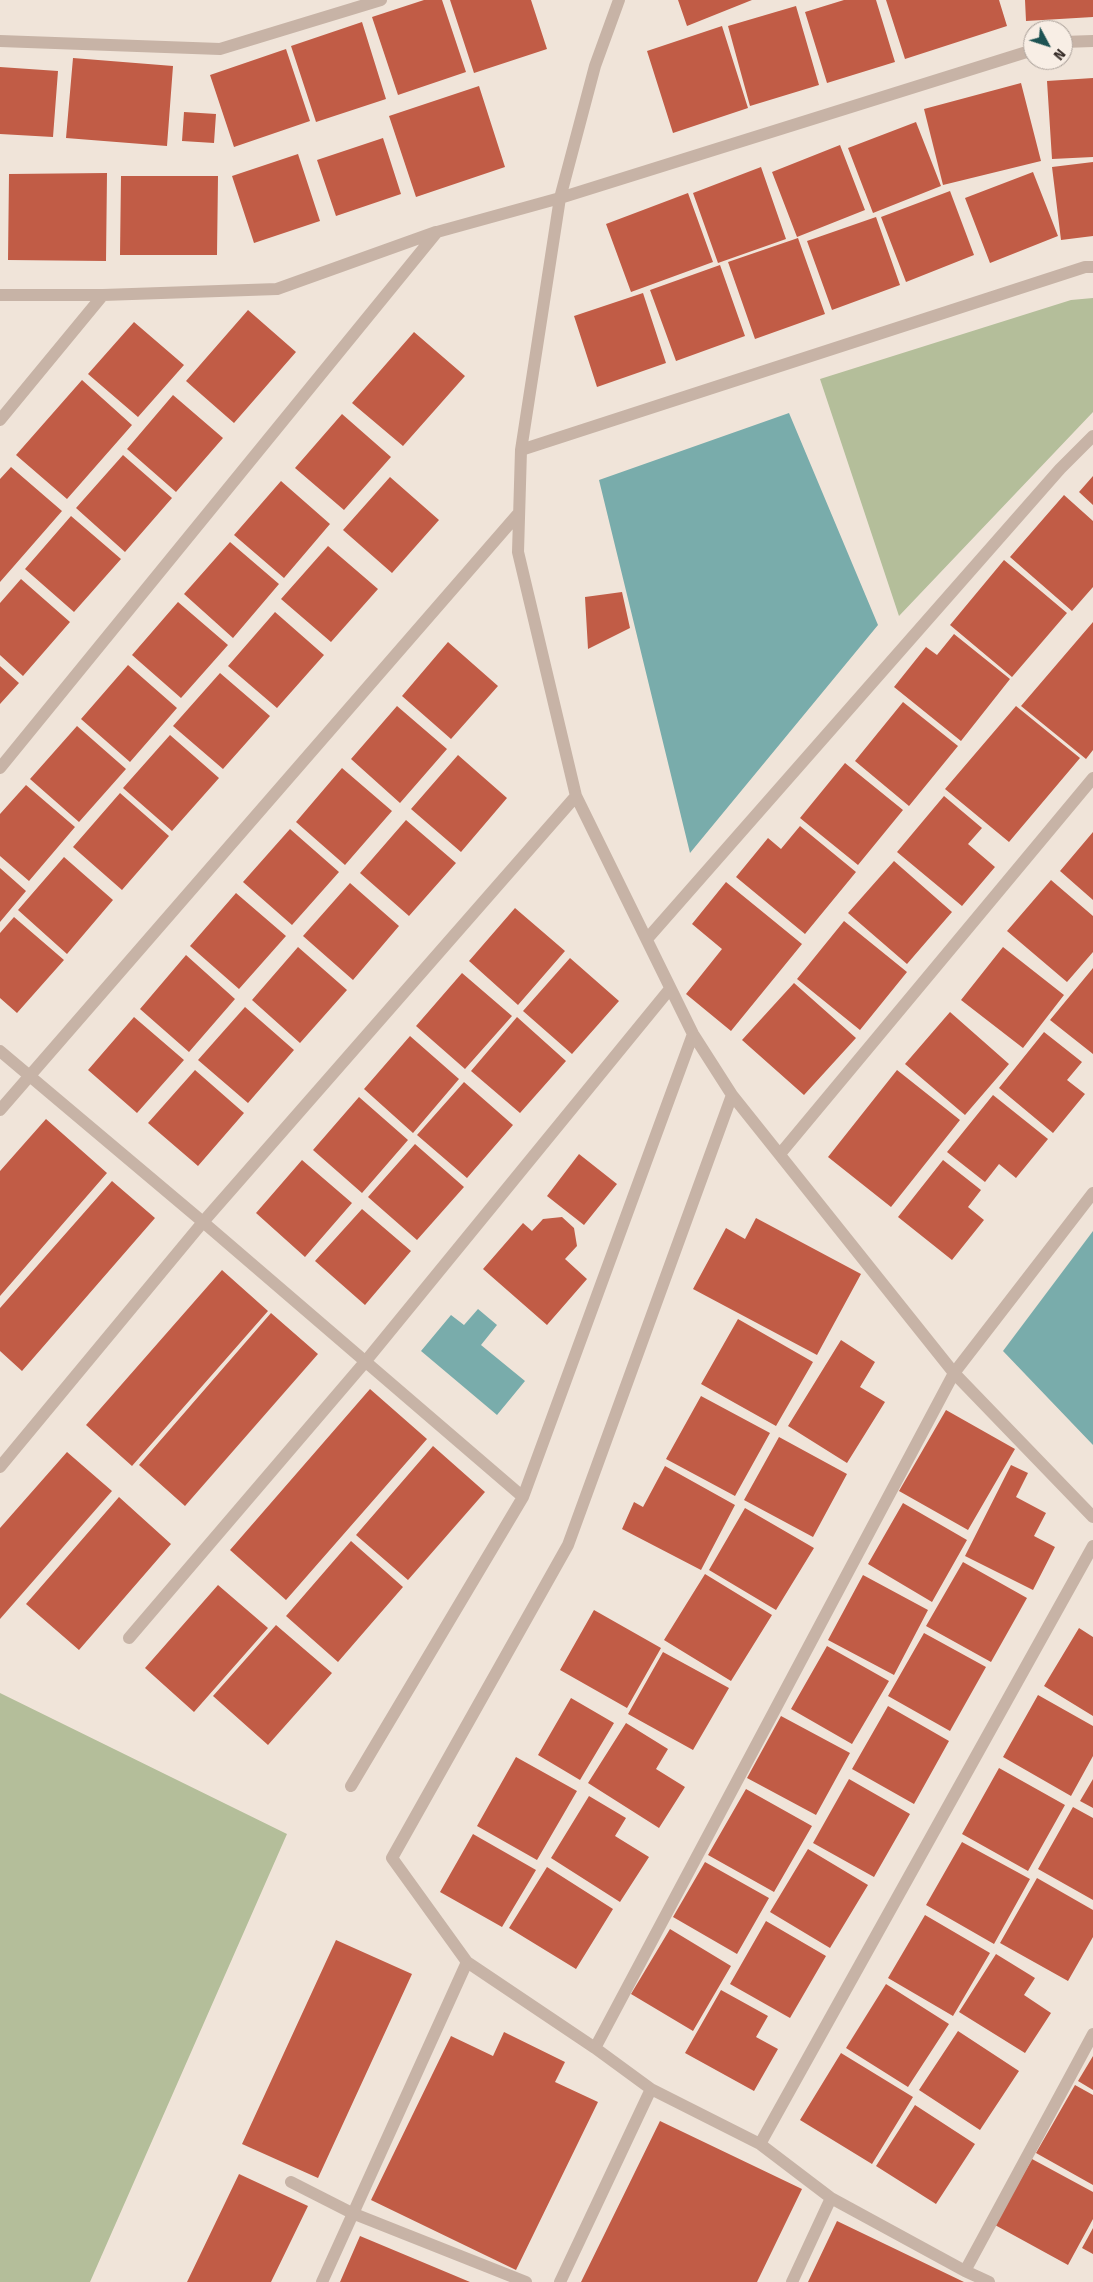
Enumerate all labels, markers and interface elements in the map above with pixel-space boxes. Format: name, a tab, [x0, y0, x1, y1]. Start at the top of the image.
north arrow	[1023, 20, 1073, 70]
text: N	[1050, 45, 1069, 63]

